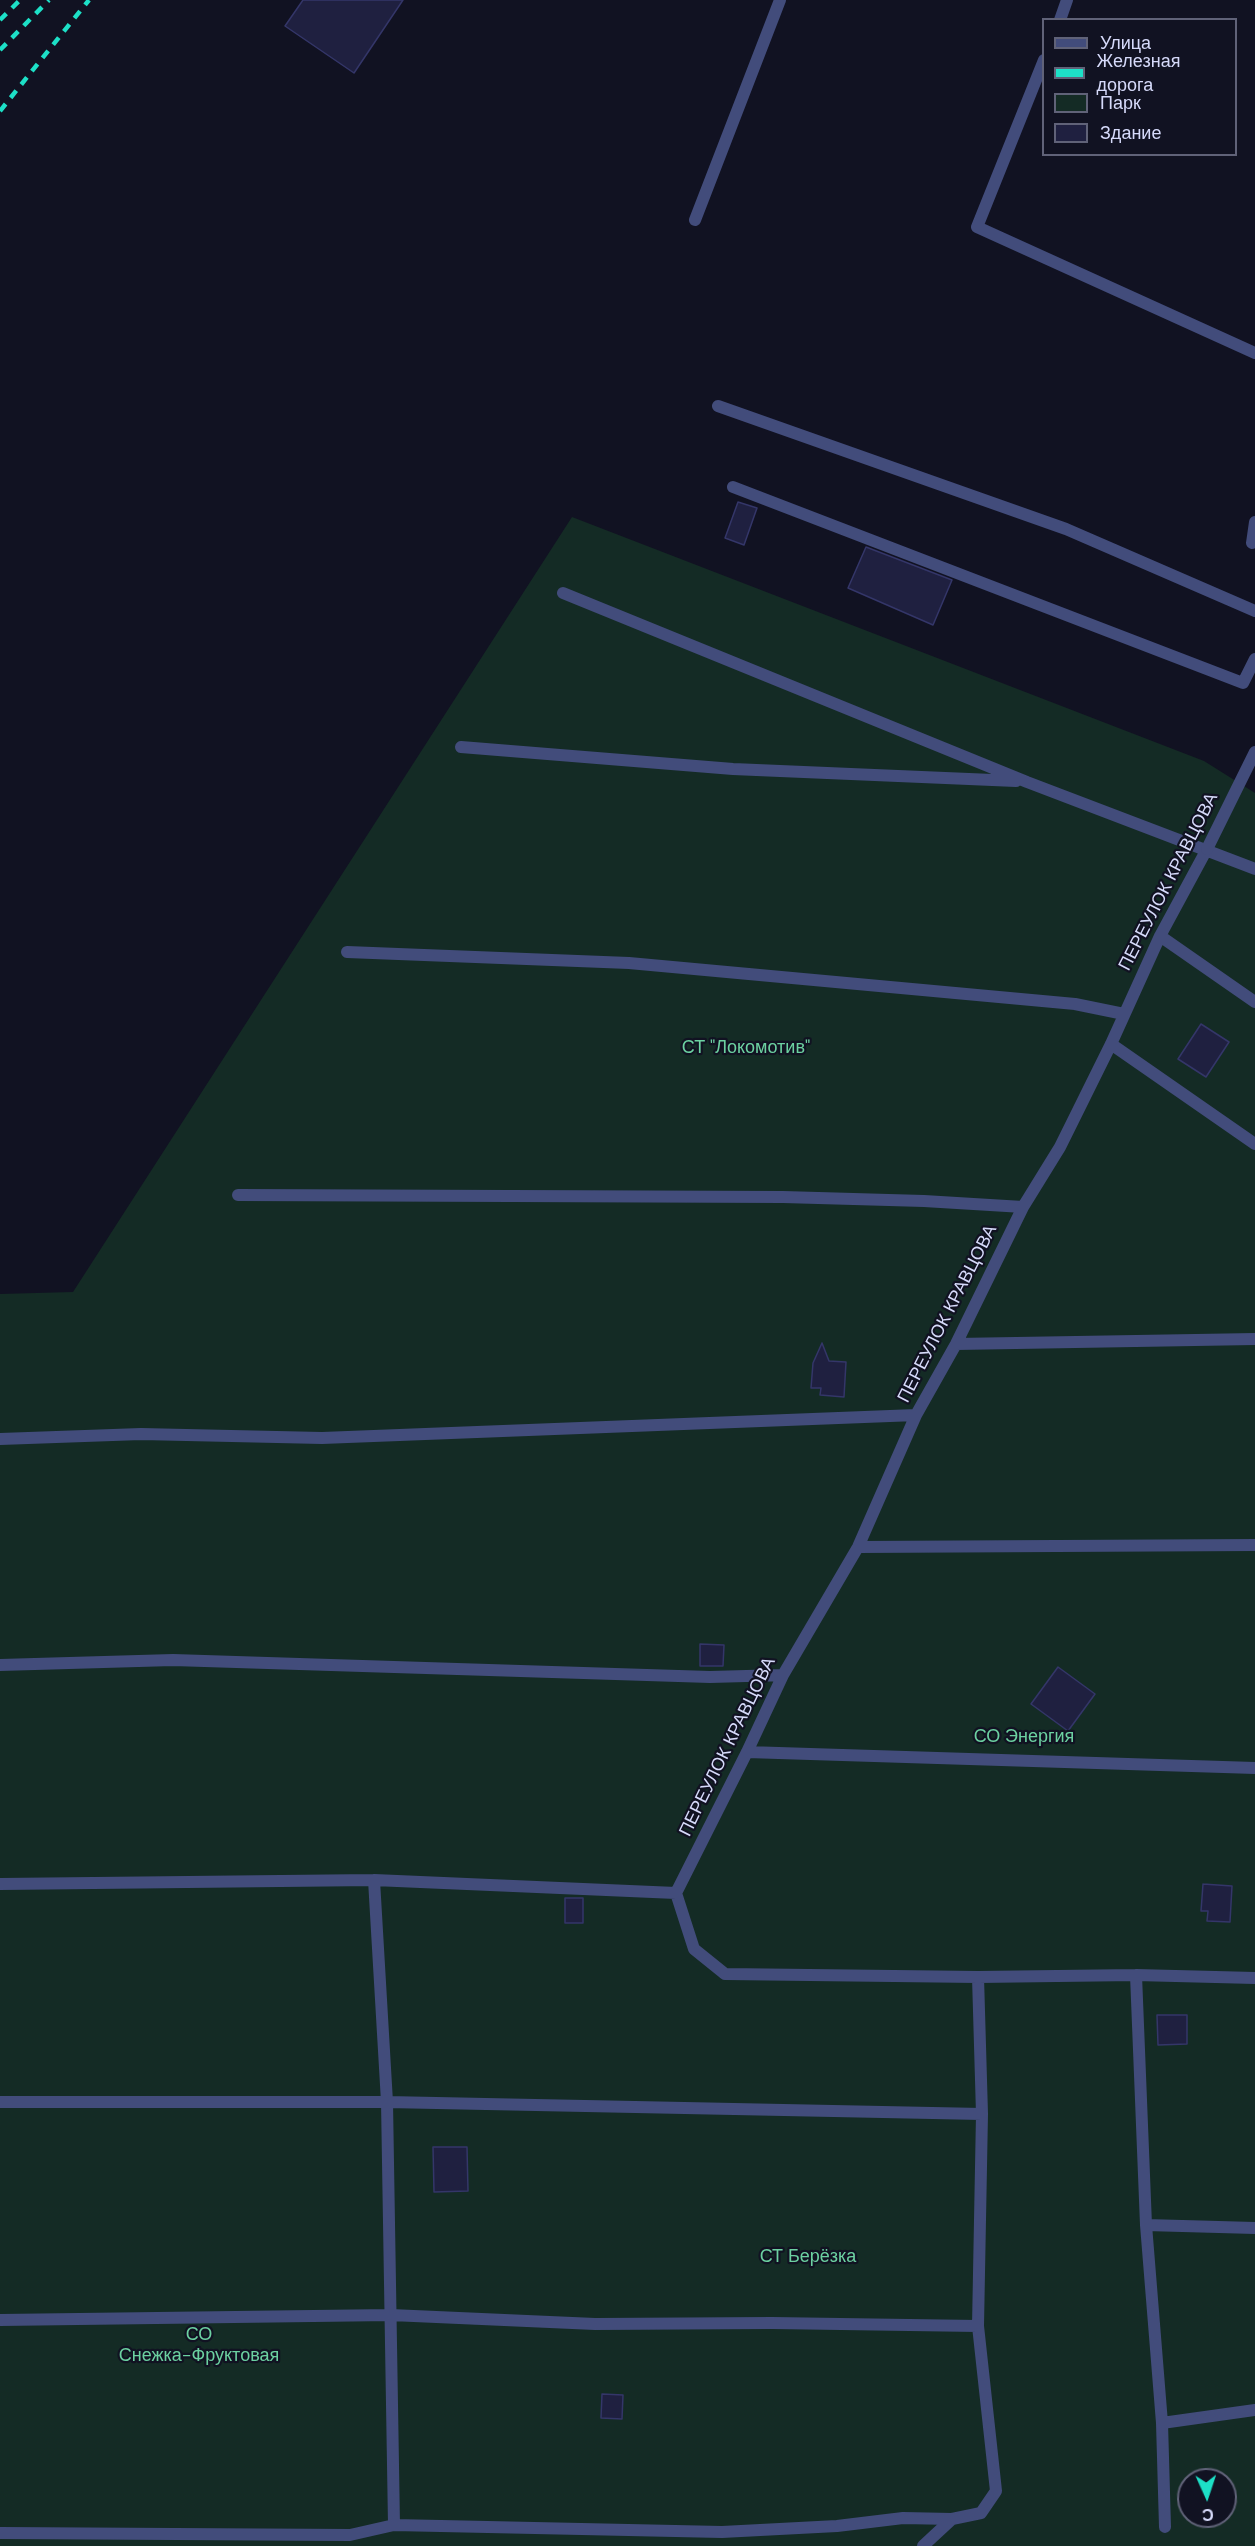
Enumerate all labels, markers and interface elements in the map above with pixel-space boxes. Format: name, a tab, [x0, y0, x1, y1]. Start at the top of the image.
legend	[1042, 18, 1237, 156]
text: Улица	[1100, 31, 1151, 55]
text: Железная дорога	[1097, 49, 1180, 97]
text: Парк	[1100, 91, 1141, 115]
text: Здание	[1100, 121, 1161, 145]
street label: ПЕРЕУЛОК КРАВЦОВА	[1115, 790, 1223, 974]
park label: СТ "Локомотив"	[682, 1037, 810, 1059]
street label: ПЕРЕУЛОК КРАВЦОВА	[894, 1222, 1002, 1406]
street label: ПЕРЕУЛОК КРАВЦОВА	[675, 1654, 781, 1840]
park label: СО Энергия	[974, 1726, 1074, 1748]
park label: СТ Берёзка	[760, 2246, 856, 2268]
park label: СО Снежка-Фруктовая	[119, 2324, 279, 2366]
north arrow	[1177, 2468, 1237, 2528]
text: С	[1202, 2504, 1214, 2525]

